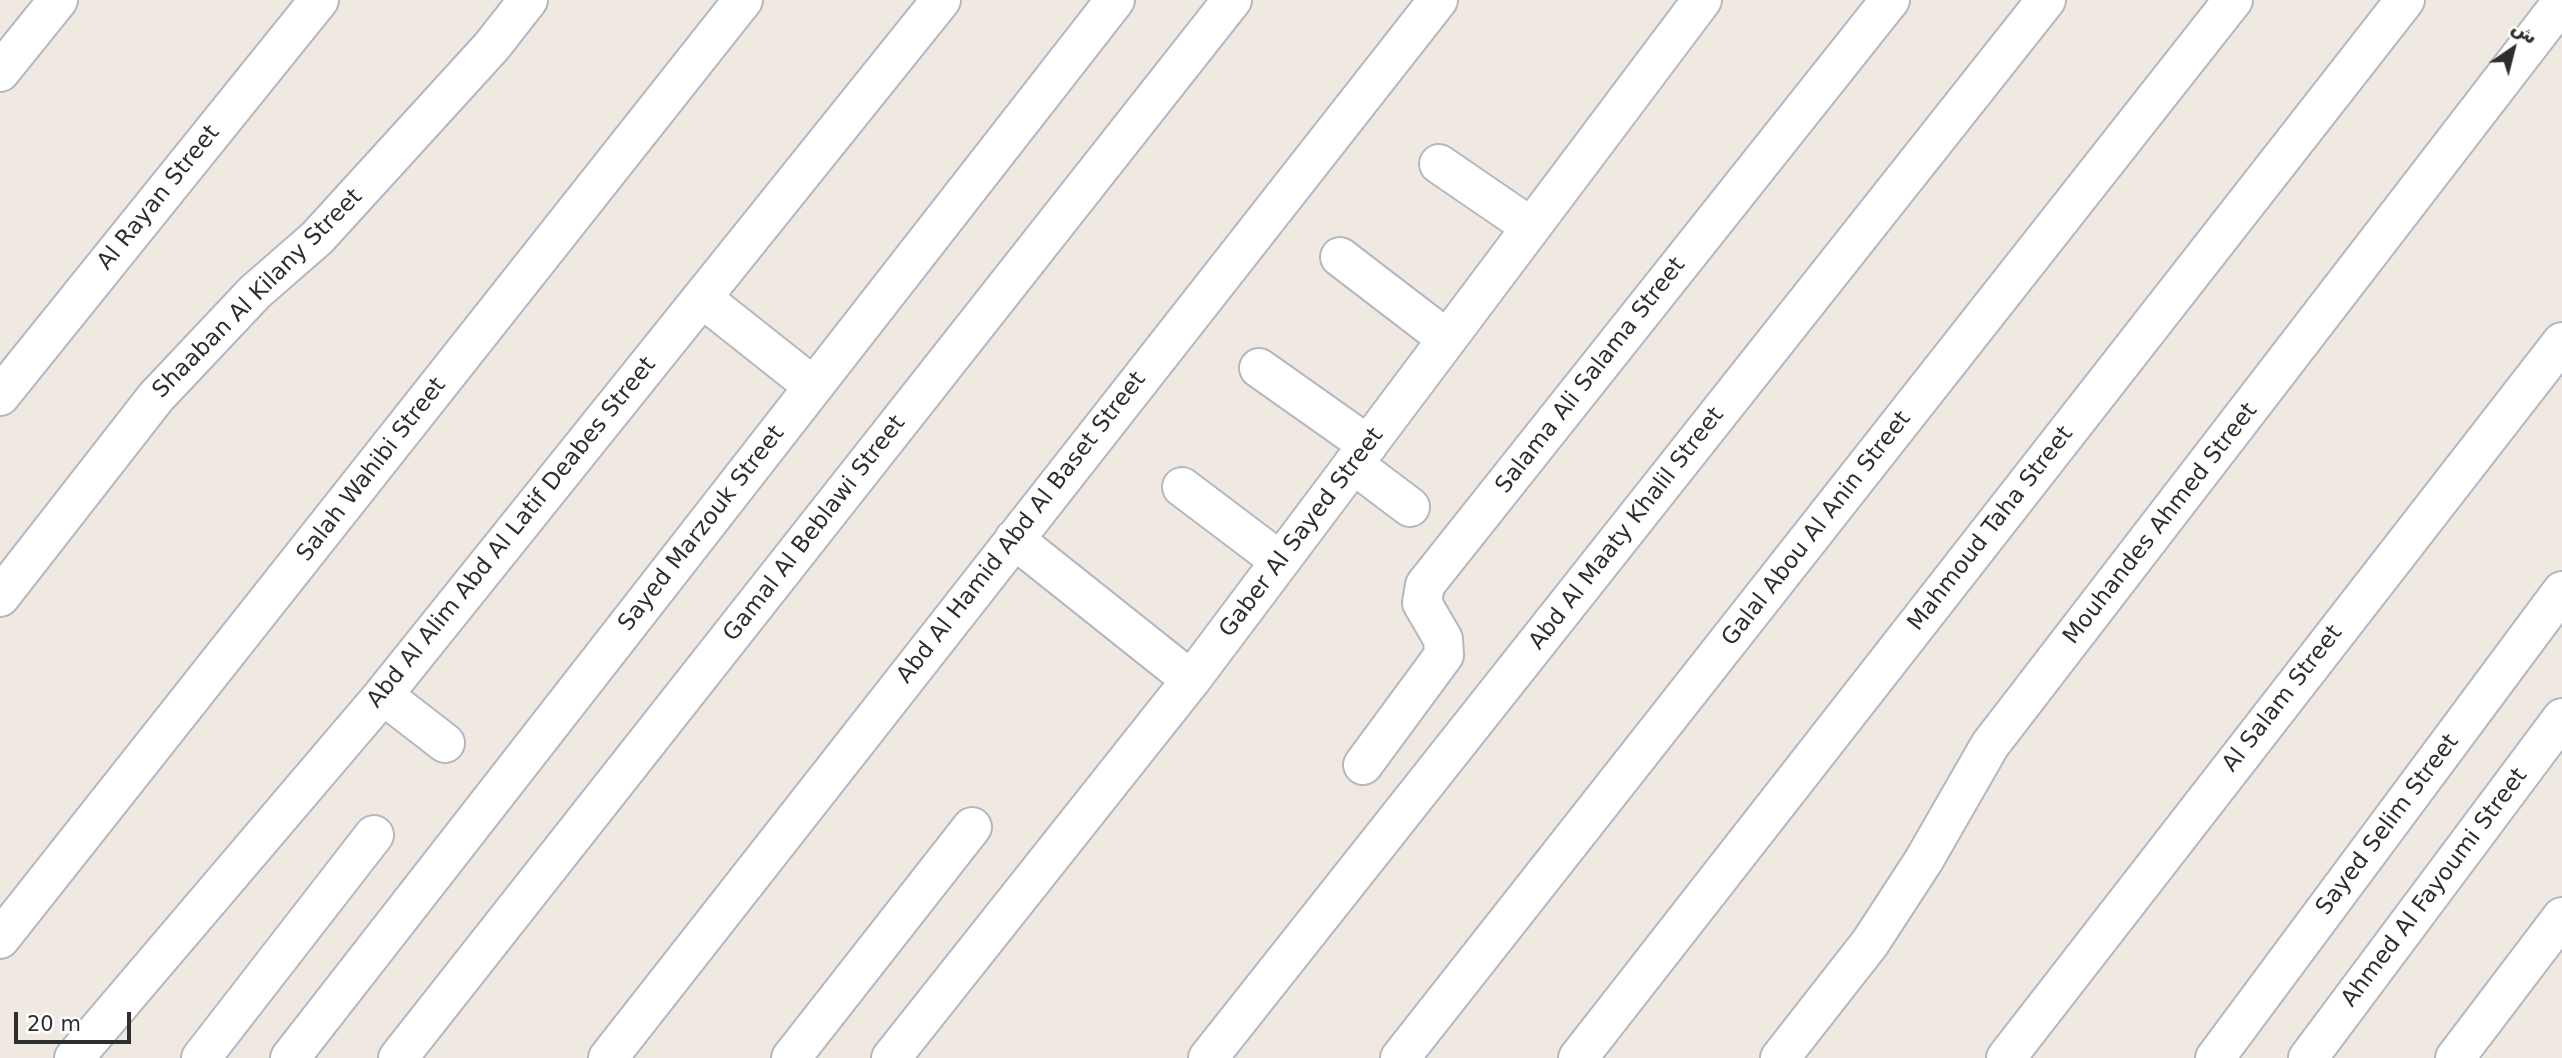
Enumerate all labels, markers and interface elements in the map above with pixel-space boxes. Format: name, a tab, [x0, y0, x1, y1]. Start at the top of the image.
north arrow	[2478, 14, 2548, 84]
text: ش	[2508, 15, 2542, 48]
street label: Al Rayan Street	[92, 120, 226, 276]
street label: Shaaban Al Kilany Street	[148, 184, 368, 404]
street label: Salama Ali Salama Street	[1490, 253, 1692, 499]
street label: Abd Al Alim Abd Al Latif Deabes Street	[362, 352, 662, 714]
street label: Abd Al Hamid Abd Al Baset Street	[892, 367, 1152, 689]
street label: Salah Wahibi Street	[292, 373, 452, 567]
street label: Mouhandes Ahmed Street	[2058, 398, 2264, 650]
street label: Abd Al Maaty Khalil Street	[1524, 402, 1730, 656]
street label: Galal Abou Al Anin Street	[1717, 406, 1917, 652]
street label: Gamal Al Beblawi Street	[718, 411, 912, 647]
street label: Sayed Marzouk Street	[613, 421, 791, 637]
street label: Mahmoud Taha Street	[1903, 421, 2079, 637]
street label: Gaber Al Sayed Street	[1214, 423, 1390, 643]
street label: Al Salam Street	[2217, 620, 2349, 778]
street label: Sayed Selim Street	[2311, 729, 2465, 921]
street label: Ahmed Al Fayoumi Street	[2336, 763, 2534, 1013]
scale bar	[18, 998, 135, 1042]
text: 20 m	[27, 1012, 81, 1036]

